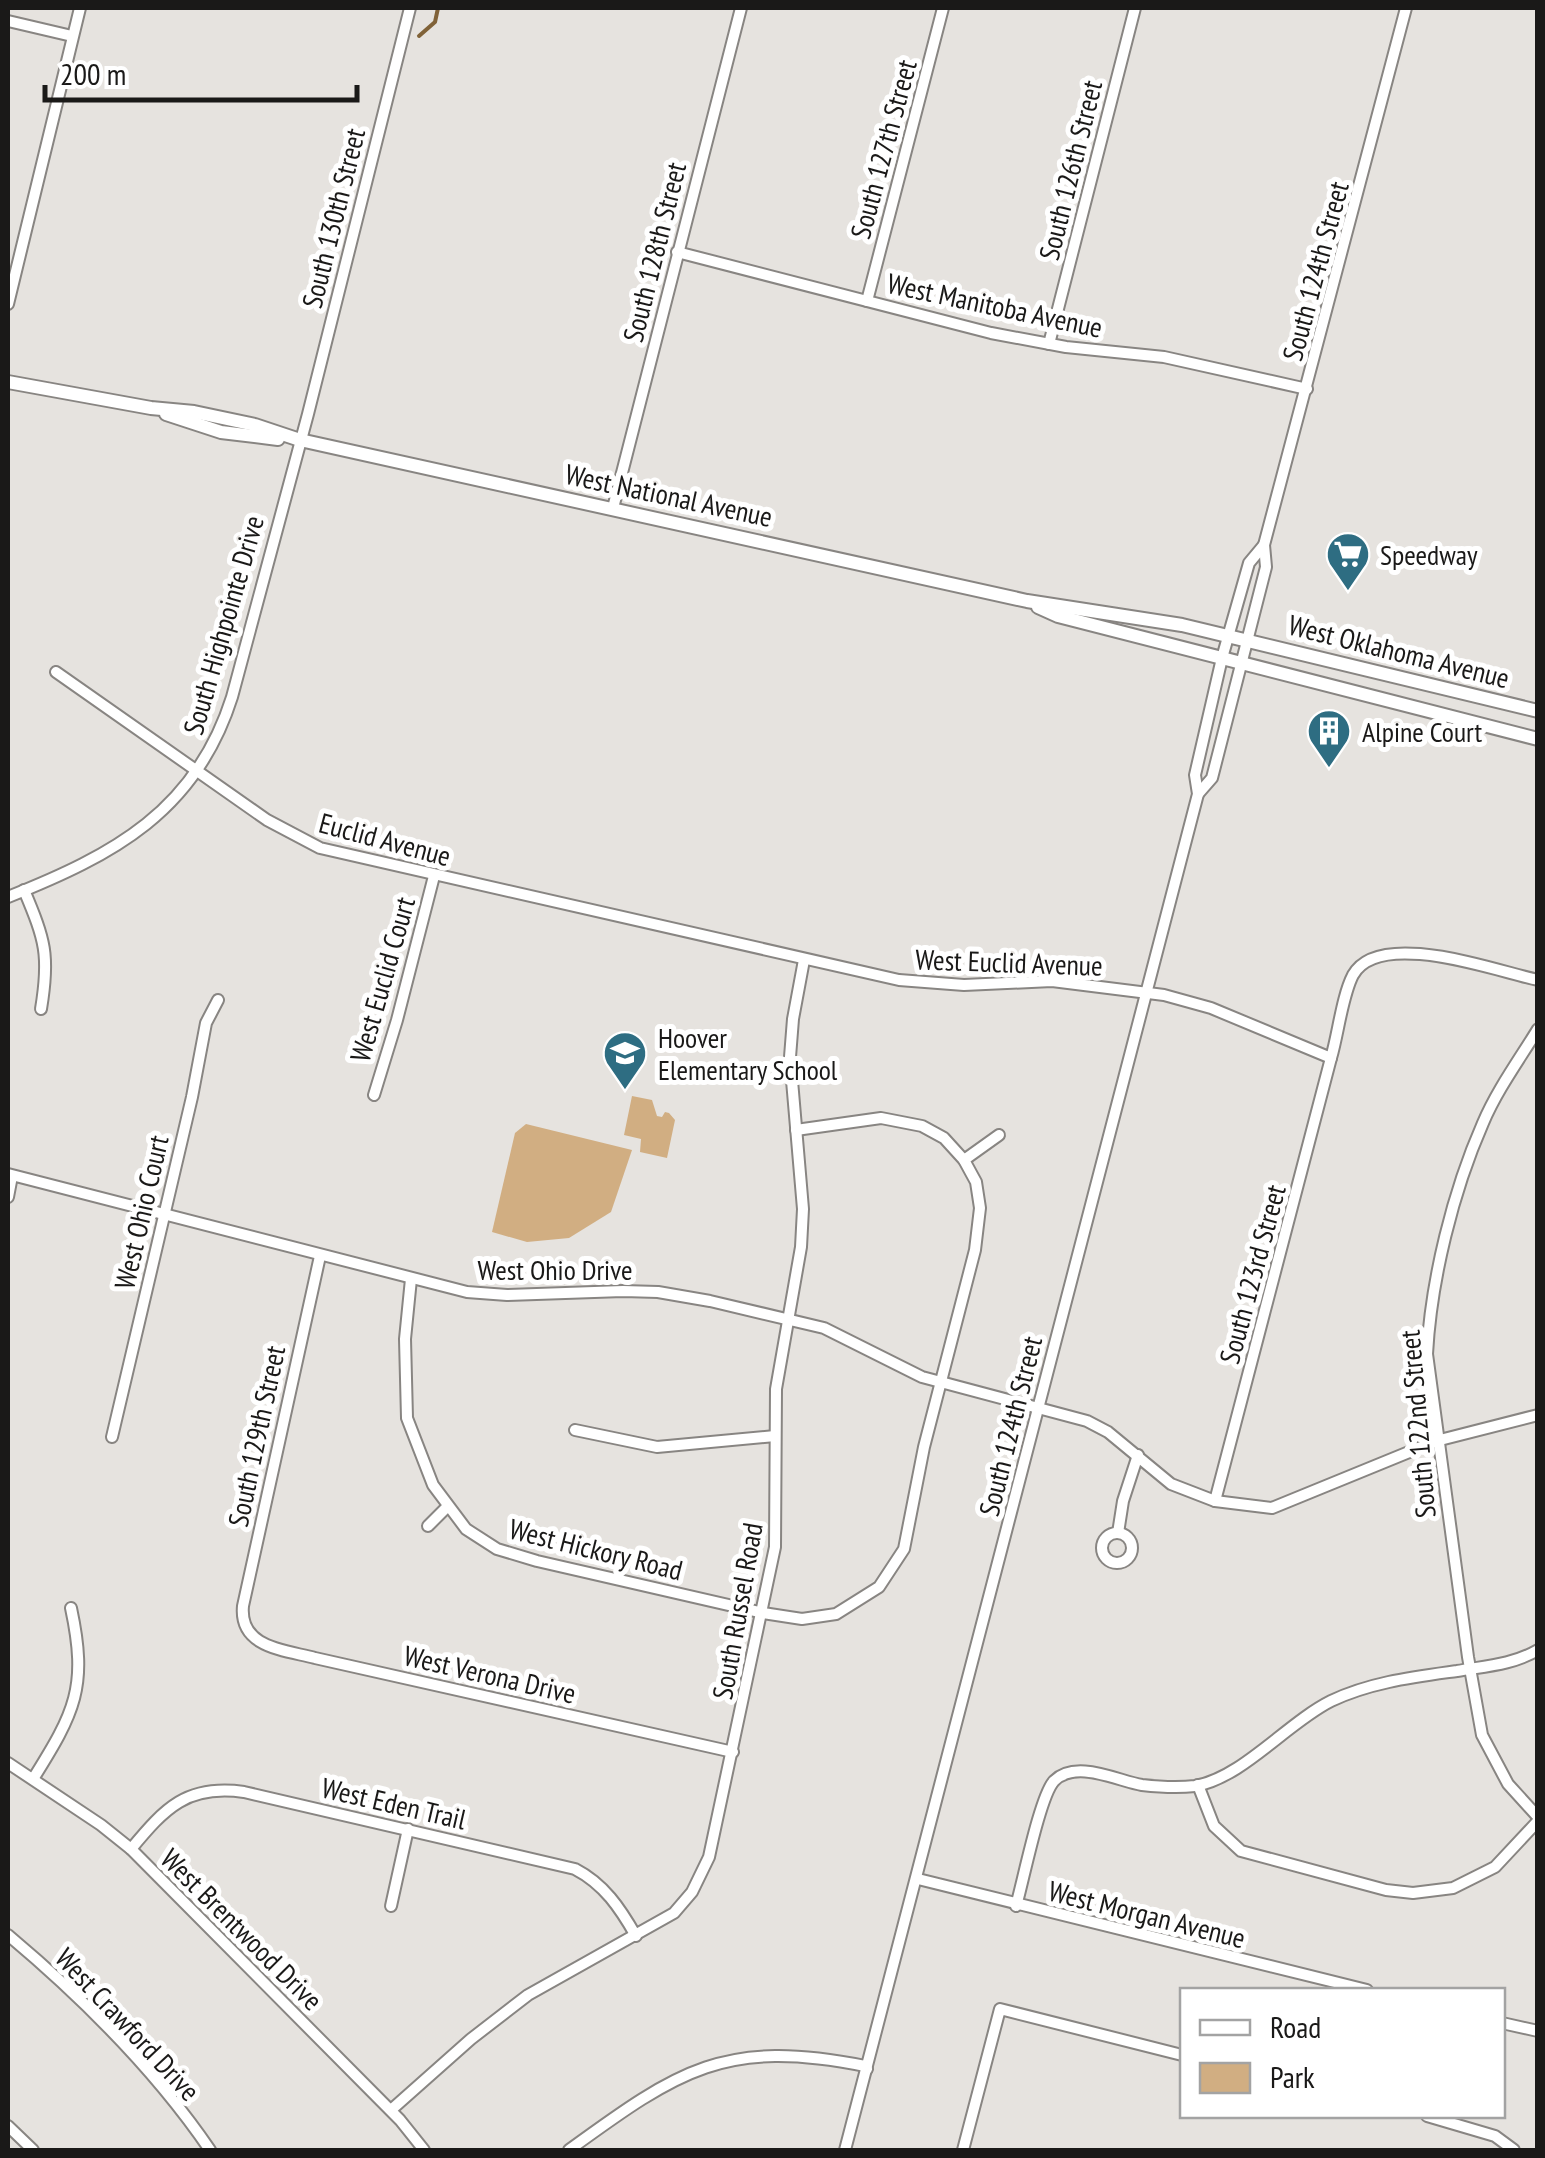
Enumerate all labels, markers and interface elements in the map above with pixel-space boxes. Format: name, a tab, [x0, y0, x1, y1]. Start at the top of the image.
scale bar	[45, 40, 358, 102]
text: 200 m	[60, 54, 126, 93]
street label: South 127th Street	[841, 55, 925, 243]
street label: South 126th Street	[1030, 76, 1110, 264]
street label: South 130th Street	[293, 124, 373, 312]
street label: South 128th Street	[614, 158, 694, 346]
street label: South 124th Street	[1273, 177, 1357, 365]
street label: West Manitoba Avenue	[884, 264, 1106, 346]
street label: West National Avenue	[562, 455, 776, 535]
street label: South Highpointe Drive	[174, 511, 272, 739]
supermarket icon: Speedway	[1325, 531, 1371, 592]
place label: Speedway	[1380, 536, 1478, 573]
street label: West Oklahoma Avenue	[1285, 606, 1513, 696]
building icon: Alpine Court	[1306, 708, 1352, 769]
place label: Alpine Court	[1362, 713, 1482, 750]
street label: Euclid Avenue	[315, 804, 455, 874]
street label: West Euclid Court	[341, 892, 423, 1066]
street label: West Euclid Avenue	[915, 940, 1103, 984]
place label: Hoover Elementary School	[658, 1019, 838, 1088]
school or university icon: Hoover Elementary School	[602, 1030, 648, 1091]
street label: West Ohio Court	[105, 1131, 177, 1292]
street label: South 123rd Street	[1210, 1180, 1294, 1368]
street label: West Ohio Drive	[477, 1251, 633, 1288]
street label: South 122nd Street	[1390, 1328, 1444, 1519]
street label: South 124th Street	[970, 1332, 1050, 1520]
street label: South 129th Street	[219, 1342, 293, 1530]
street label: West Hickory Road	[506, 1510, 686, 1588]
street label: South Russel Road	[703, 1520, 771, 1702]
street label: West Verona Drive	[401, 1636, 579, 1712]
street label: West Eden Trail	[318, 1768, 470, 1838]
street label: West Brentwood Drive	[153, 1840, 331, 2018]
street label: West Morgan Avenue	[1045, 1872, 1249, 1956]
street label: West Crawford Drive	[48, 1940, 208, 2108]
legend	[1180, 1988, 1505, 2118]
text: Road	[1270, 2007, 1321, 2046]
text: Park	[1270, 2057, 1315, 2096]

